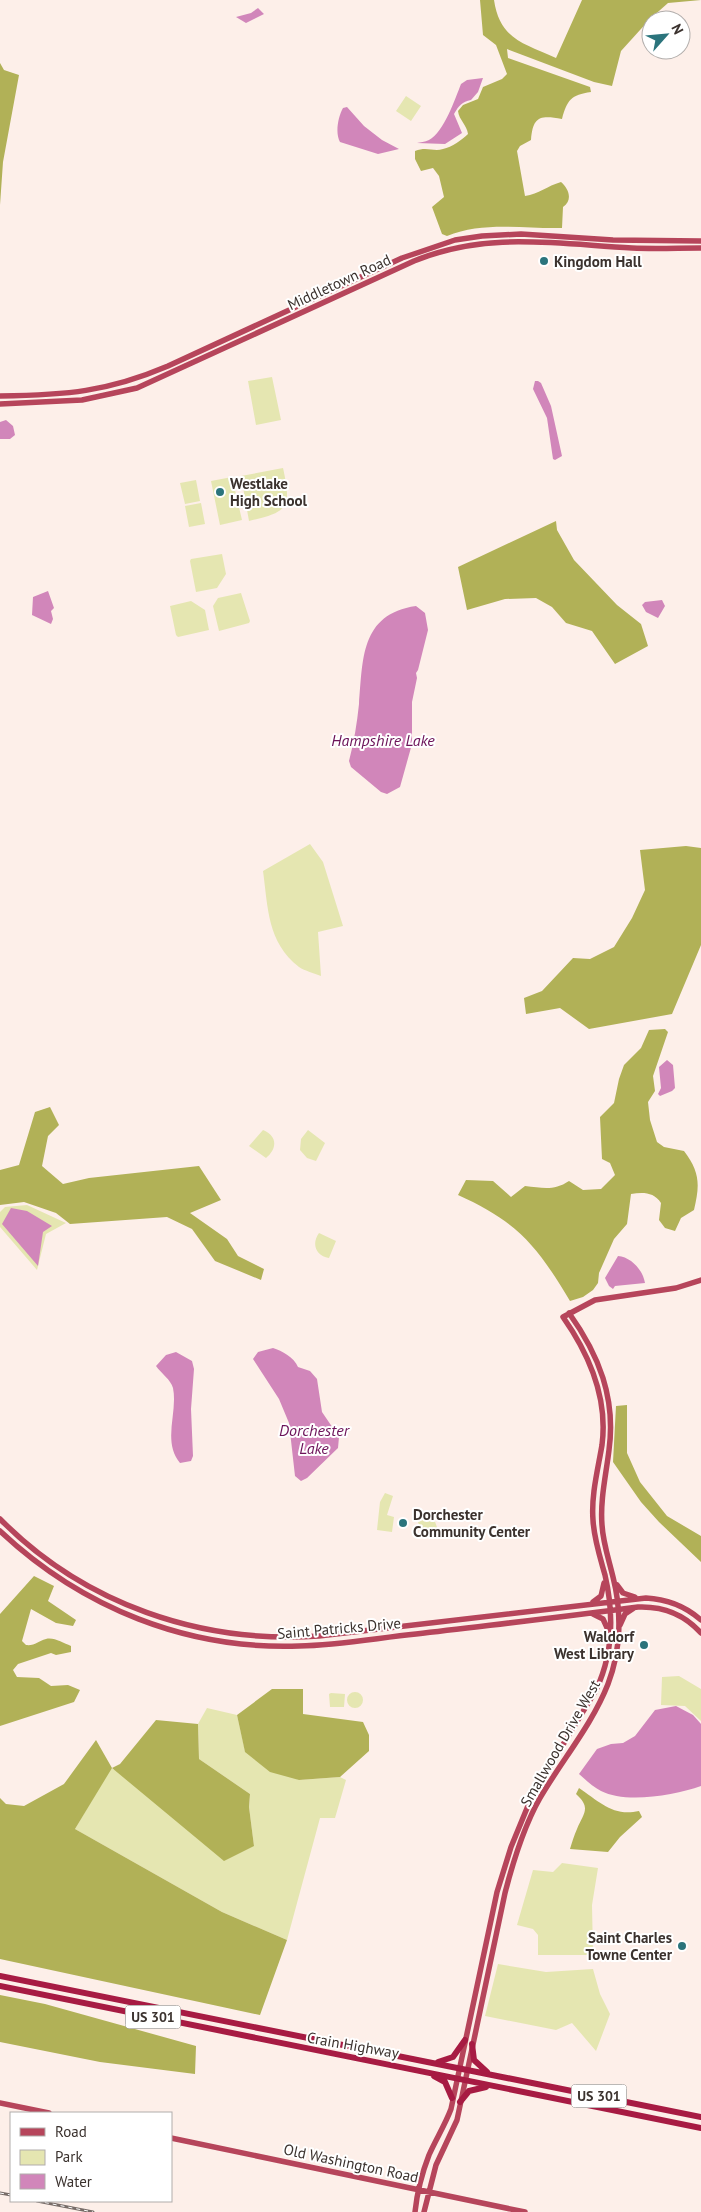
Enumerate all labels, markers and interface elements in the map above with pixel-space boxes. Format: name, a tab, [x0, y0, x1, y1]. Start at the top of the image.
north arrow	[641, 10, 691, 60]
text: N	[667, 21, 688, 37]
street label: Middletown Road	[284, 250, 394, 314]
place label: Kingdom Hall	[554, 252, 642, 271]
marker: Kingdom Hall	[538, 255, 550, 267]
place label: Westlake High School	[230, 474, 308, 510]
marker: Westlake High School	[214, 486, 226, 498]
water label: Hampshire Lake	[331, 730, 435, 750]
water label: Dorchester Lake	[279, 1420, 351, 1458]
place label: Dorchester Community Center	[413, 1505, 531, 1541]
marker: Dorchester Community Center	[397, 1517, 409, 1529]
street label: Saint Patricks Drive	[276, 1613, 402, 1643]
place label: Waldorf West Library	[554, 1627, 635, 1663]
marker: Waldorf West Library	[638, 1639, 650, 1651]
street label: Smallwood Drive West	[516, 1676, 604, 1810]
place label: Saint Charles Towne Center	[586, 1928, 673, 1964]
marker: Saint Charles Towne Center	[676, 1940, 688, 1952]
road number: US 301	[126, 2005, 180, 2028]
street label: Crain Highway	[306, 2028, 400, 2062]
road number: US 301	[572, 2084, 626, 2108]
legend	[10, 2112, 172, 2202]
text: Road	[55, 2122, 87, 2141]
street label: Old Washington Road	[282, 2139, 420, 2187]
text: Park	[55, 2147, 83, 2166]
text: Water	[55, 2172, 92, 2191]

